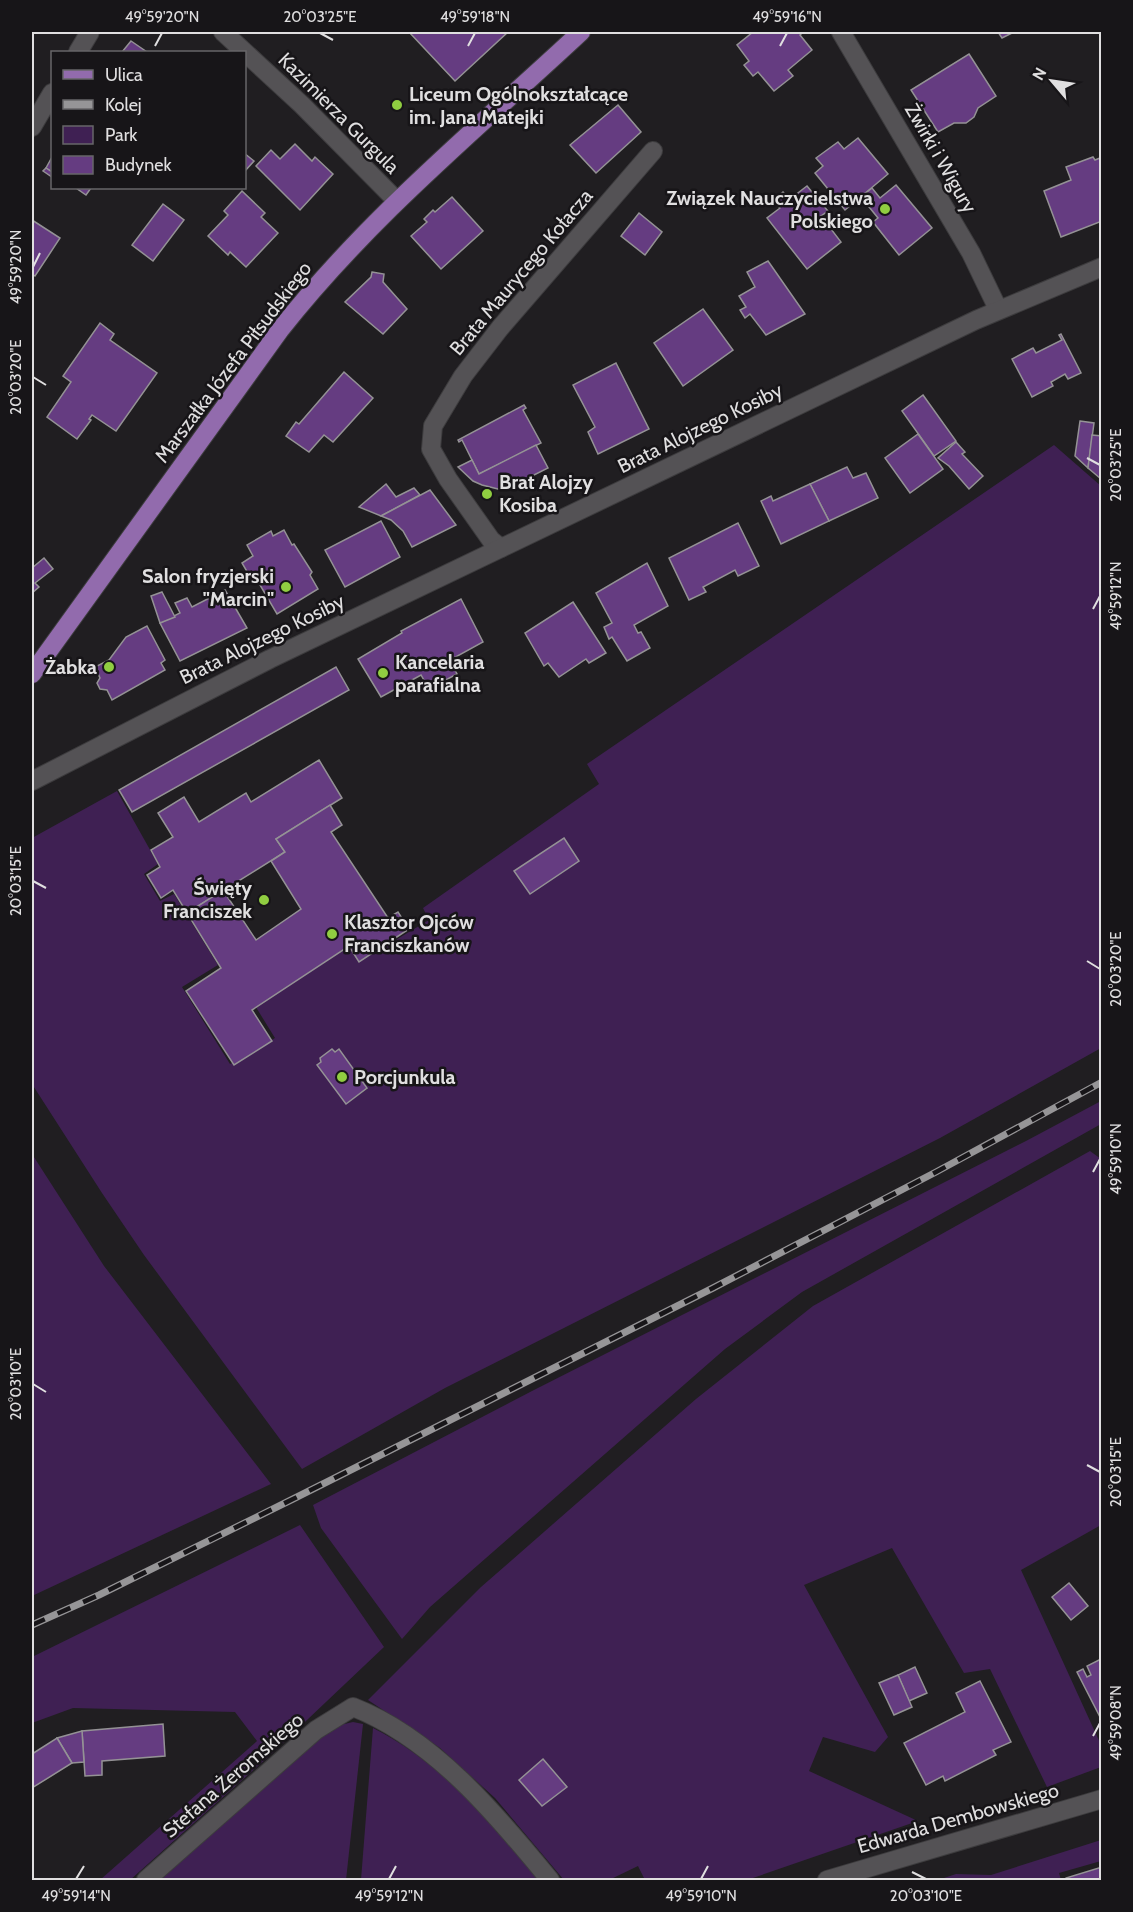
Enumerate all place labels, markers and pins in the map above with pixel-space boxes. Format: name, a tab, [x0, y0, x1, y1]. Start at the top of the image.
place label: Liceum Ogólnokształcące im. Jana Matejki	[409, 82, 628, 129]
marker: Liceum Ogólnokształcące im. Jana Matejki	[390, 98, 404, 112]
place label: Związek Nauczycielstwa Polskiego	[666, 186, 873, 233]
marker: Związek Nauczycielstwa Polskiego	[878, 202, 892, 216]
place label: Brat Alojzy Kosiba	[499, 470, 593, 517]
marker: Brat Alojzy Kosiba	[480, 487, 494, 501]
place label: Salon fryzjerski "Marcin"	[142, 564, 274, 611]
marker: Salon fryzjerski "Marcin"	[279, 580, 293, 594]
place label: Kancelaria parafialna	[395, 650, 484, 697]
place label: Żabka	[45, 655, 97, 679]
marker: Żabka	[102, 660, 116, 674]
marker: Kancelaria parafialna	[376, 666, 390, 680]
place label: Święty Franciszek	[163, 876, 252, 923]
marker: Święty Franciszek	[257, 893, 271, 907]
place label: Klasztor Ojców Franciszkanów	[344, 910, 474, 957]
marker: Klasztor Ojców Franciszkanów	[325, 927, 339, 941]
place label: Porcjunkula	[354, 1065, 455, 1089]
marker: Porcjunkula	[335, 1070, 349, 1084]

